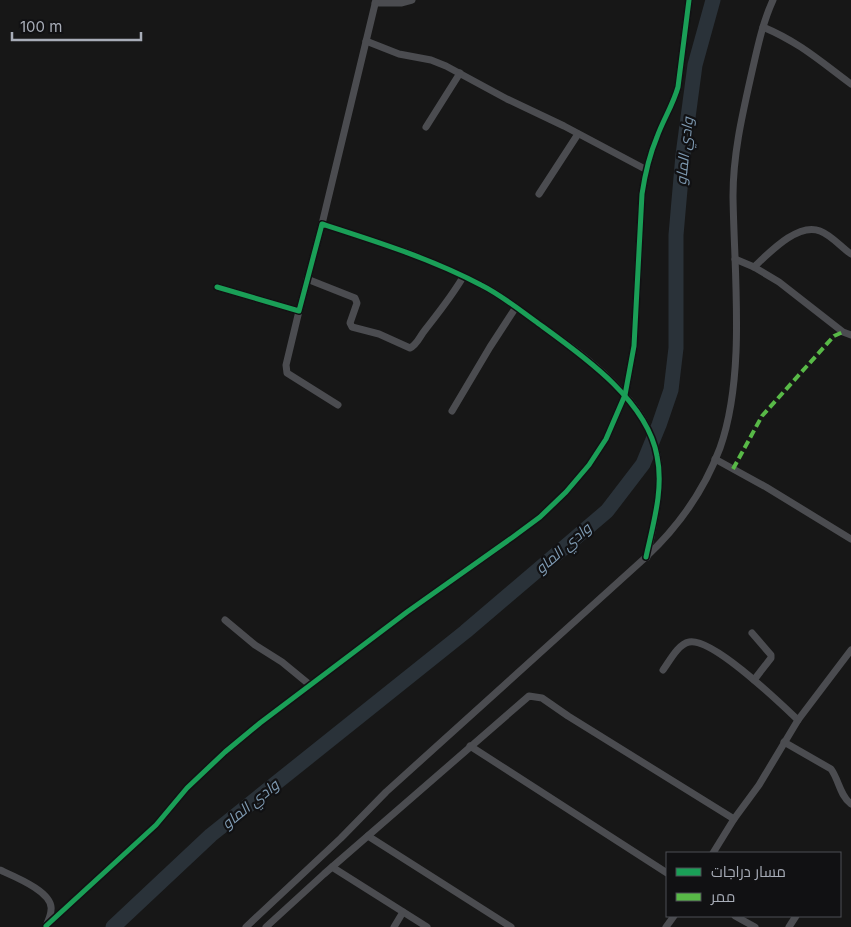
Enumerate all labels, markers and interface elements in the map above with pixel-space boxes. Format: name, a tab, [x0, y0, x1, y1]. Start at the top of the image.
scale bar	[12, 10, 141, 42]
text: 100 m	[20, 17, 62, 36]
water label: وادي الماو	[671, 115, 700, 186]
water label: وادي الماو	[531, 518, 597, 580]
water label: وادي الماو	[218, 775, 285, 835]
legend	[666, 852, 841, 917]
text: مسار دراجات	[711, 862, 786, 881]
text: ممر	[710, 887, 735, 906]

